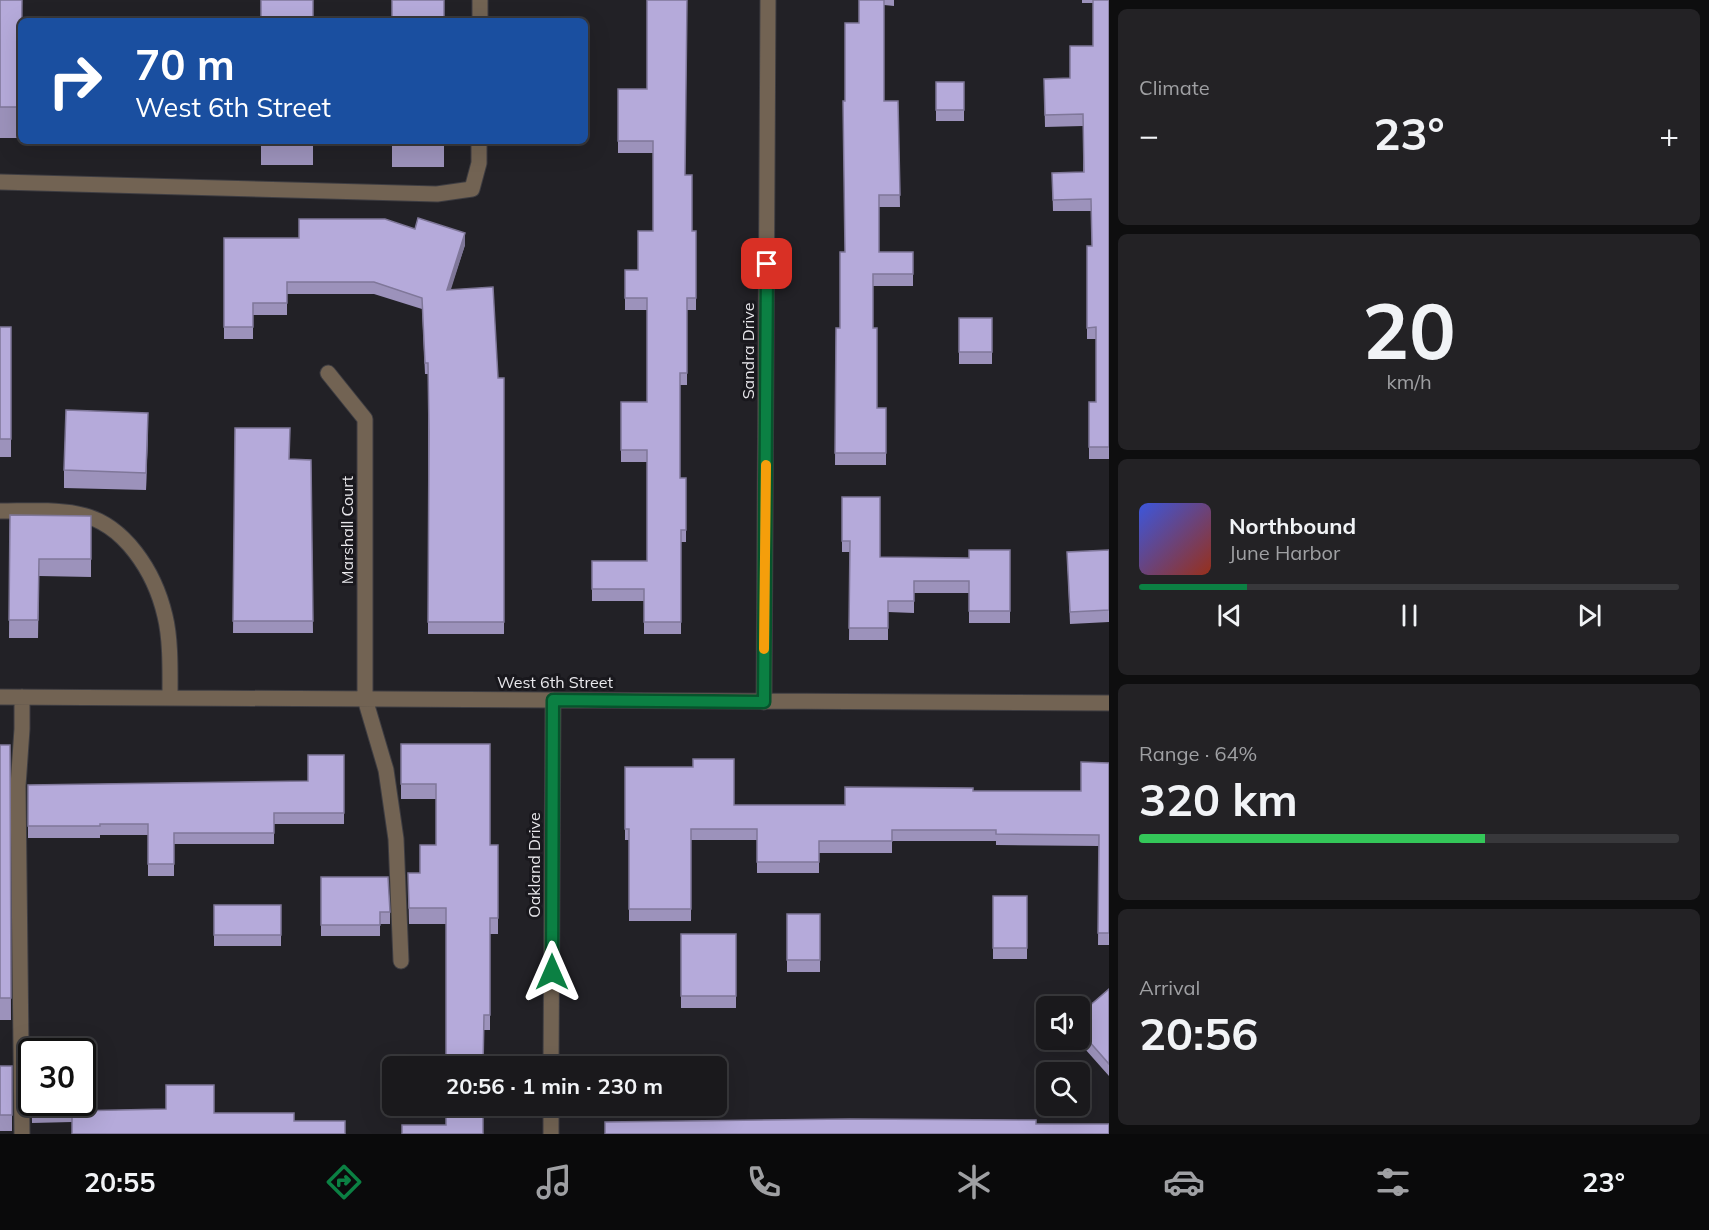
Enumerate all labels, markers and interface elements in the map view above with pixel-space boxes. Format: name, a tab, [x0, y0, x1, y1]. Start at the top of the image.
text: 70 m	[135, 38, 235, 91]
icon: right	[36, 42, 114, 120]
text: Climate	[1139, 75, 1210, 100]
text: West 6th Street	[135, 90, 331, 124]
text: 23°	[1373, 105, 1445, 161]
text: −	[1139, 114, 1159, 155]
text: +	[1659, 114, 1679, 155]
pin	[741, 238, 792, 289]
icon: arrive	[750, 247, 783, 280]
text: 20	[1362, 281, 1456, 379]
street label: Sandra Drive	[738, 303, 758, 399]
text: km/h	[1386, 369, 1432, 394]
street label: Marshall Court	[337, 475, 357, 584]
text: Northbound	[1229, 512, 1356, 540]
text: June Harbor	[1229, 540, 1340, 565]
icon: previous	[1213, 599, 1246, 632]
icon: pause	[1393, 599, 1426, 632]
icon: next	[1573, 599, 1606, 632]
street label: West 6th Street	[497, 672, 613, 692]
text: Range · 64%	[1139, 741, 1257, 766]
text: 320 km	[1139, 771, 1298, 827]
street label: Oakland Drive	[524, 812, 544, 918]
position arrow	[520, 940, 584, 1004]
text: Arrival	[1139, 975, 1200, 1000]
map controls	[1036, 996, 1090, 1116]
button: sound	[1036, 996, 1090, 1050]
text: 20:56	[1139, 1005, 1258, 1061]
speed limit sign: 30	[18, 1038, 96, 1116]
button: search	[1036, 1062, 1090, 1116]
text: 20:56 · 1 min · 230 m	[446, 1072, 663, 1100]
icon: directions	[323, 1161, 365, 1203]
icon: music	[533, 1161, 575, 1203]
icon: phone	[743, 1161, 785, 1203]
icon: climate	[953, 1161, 995, 1203]
icon: car	[1163, 1161, 1205, 1203]
icon: filters	[1372, 1161, 1414, 1203]
text: 20:55	[84, 1165, 155, 1199]
text: 23°	[1582, 1165, 1625, 1199]

